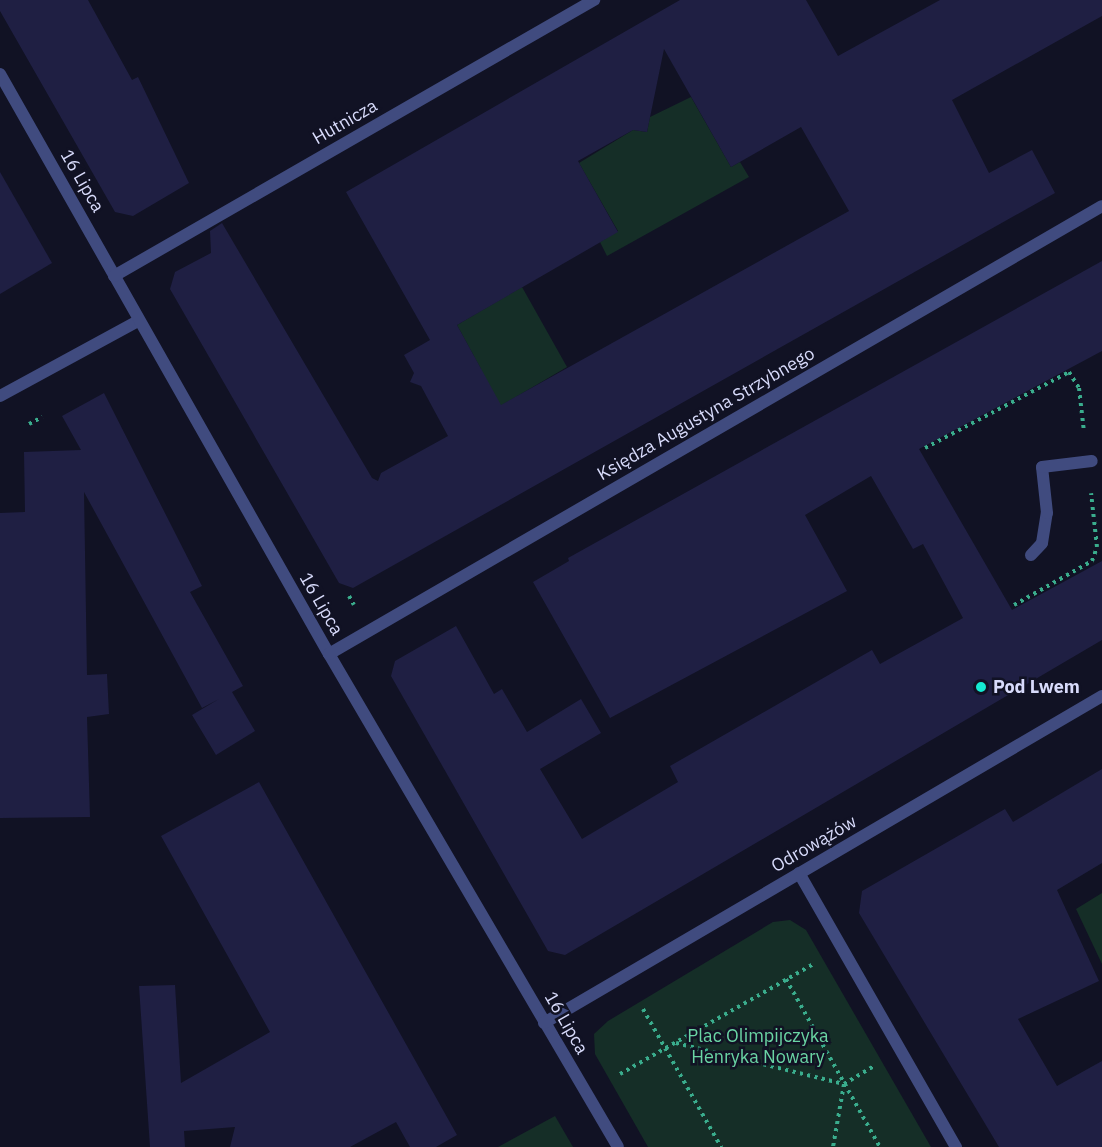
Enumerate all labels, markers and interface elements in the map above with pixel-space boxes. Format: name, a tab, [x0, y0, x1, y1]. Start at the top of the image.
street label: Hutnicza	[309, 95, 381, 149]
street label: 16 Lipca	[56, 146, 108, 216]
street label: Księdza Augustyna Strzybnego	[593, 343, 819, 485]
street label: 16 Lipca	[295, 569, 347, 639]
place label: Pod Lwem	[993, 676, 1080, 698]
marker: Pod Lwem	[974, 680, 988, 694]
street label: Odrowążów	[767, 811, 861, 877]
street label: 16 Lipca	[540, 988, 592, 1058]
park label: Plac Olimpijczyka Henryka Nowary	[687, 1026, 829, 1068]

